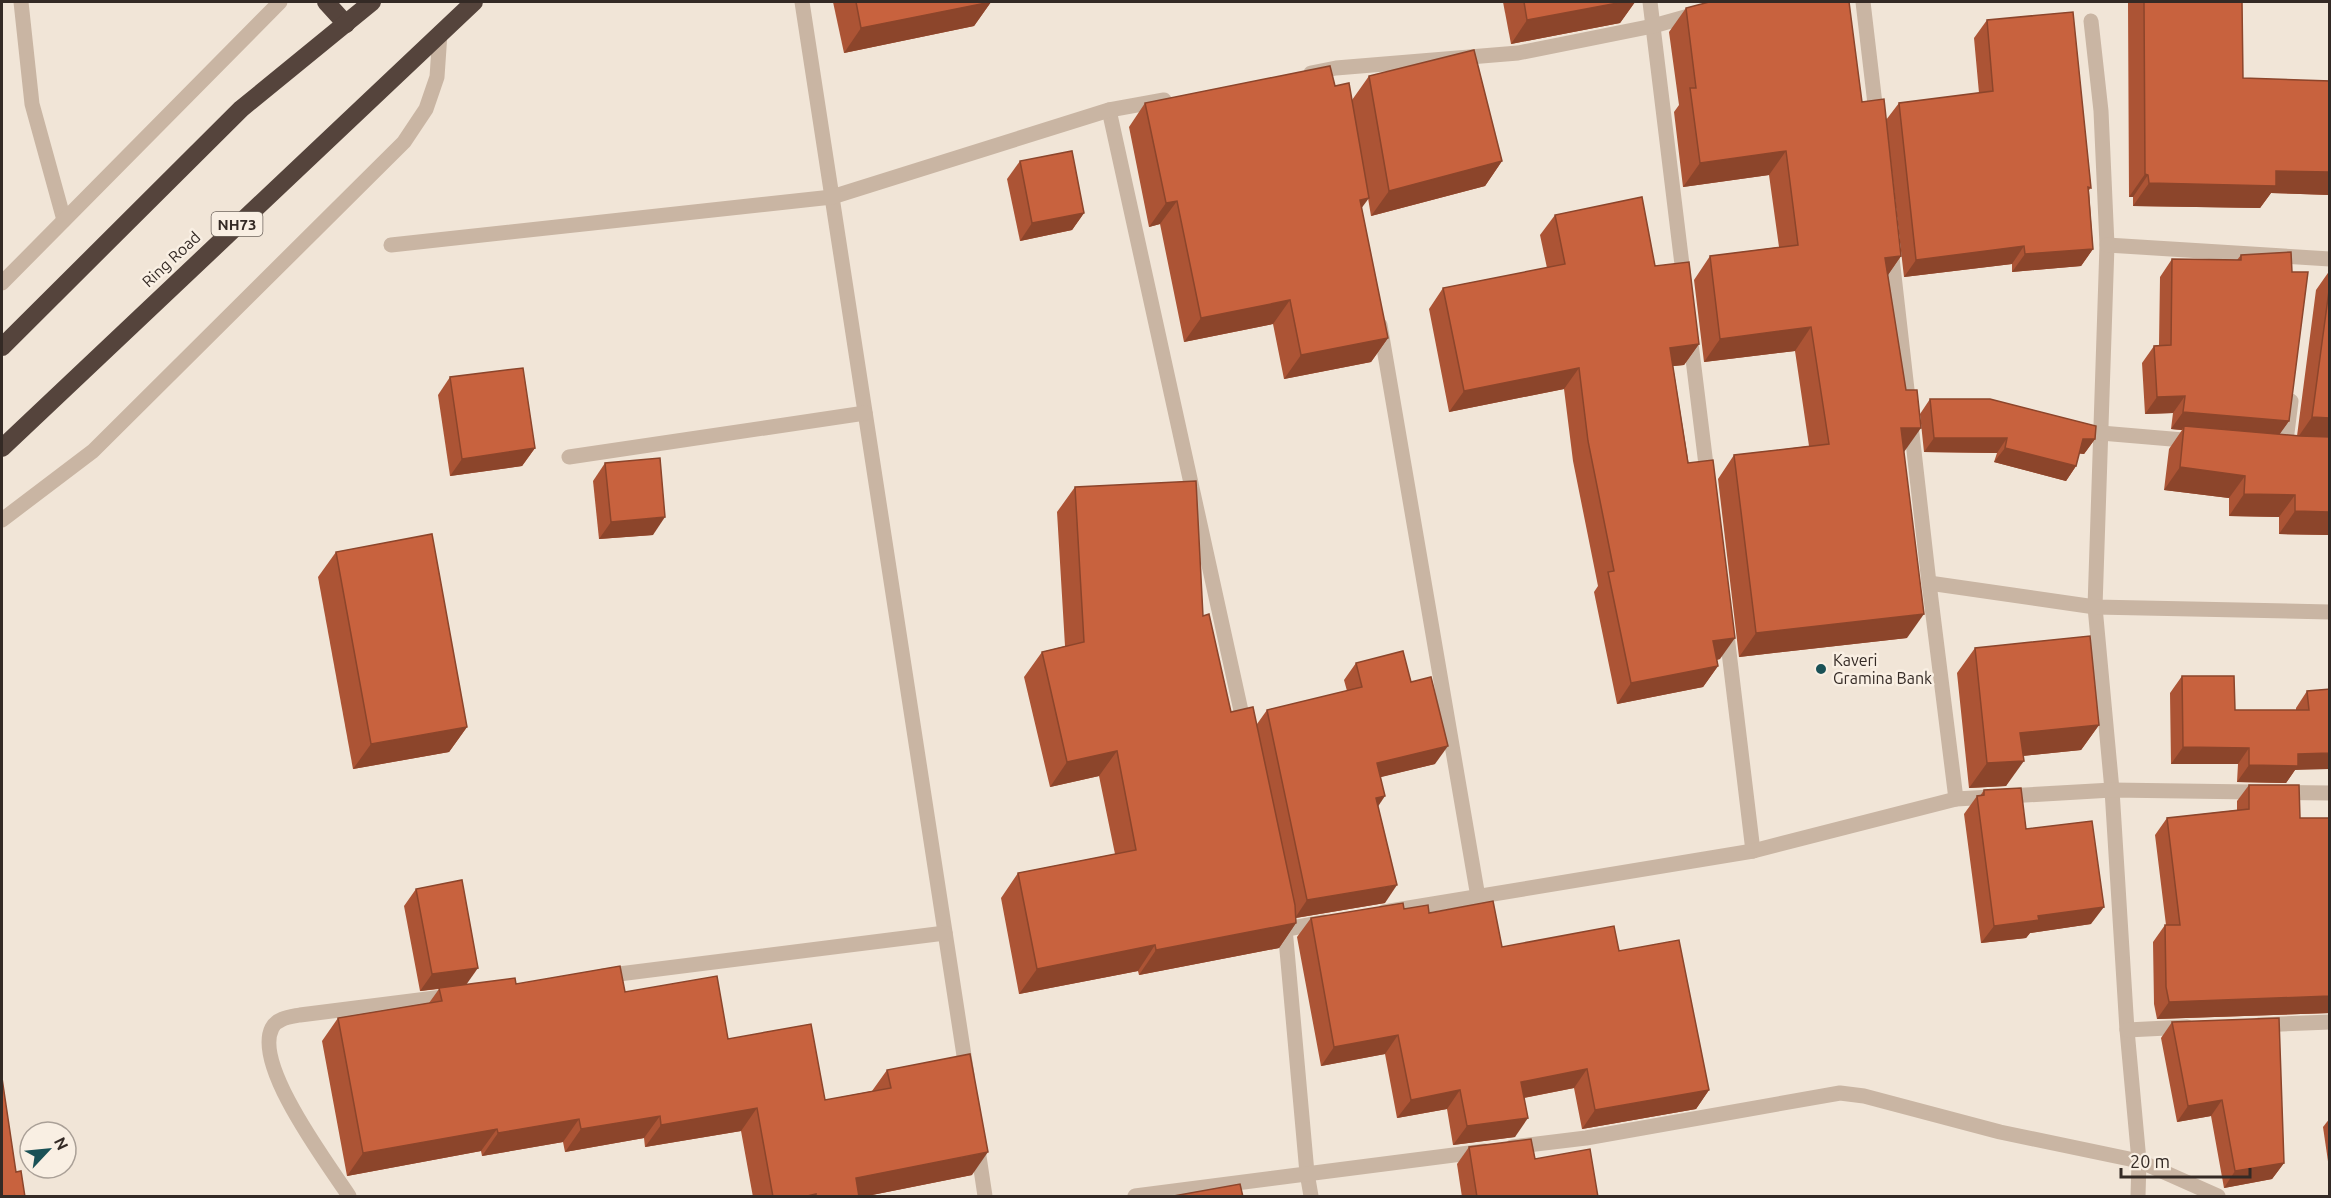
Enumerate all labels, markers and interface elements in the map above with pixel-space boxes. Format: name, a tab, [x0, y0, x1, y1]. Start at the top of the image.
road number: NH73	[212, 212, 262, 236]
street label: Ring Road	[138, 228, 204, 290]
place label: Kaveri Gramina Bank	[1833, 651, 1932, 687]
marker: Kaveri Gramina Bank	[1814, 662, 1828, 676]
north arrow	[18, 1120, 78, 1180]
text: N	[51, 1134, 72, 1153]
scale bar	[2121, 1141, 2250, 1179]
text: 20 m	[2130, 1151, 2170, 1171]

